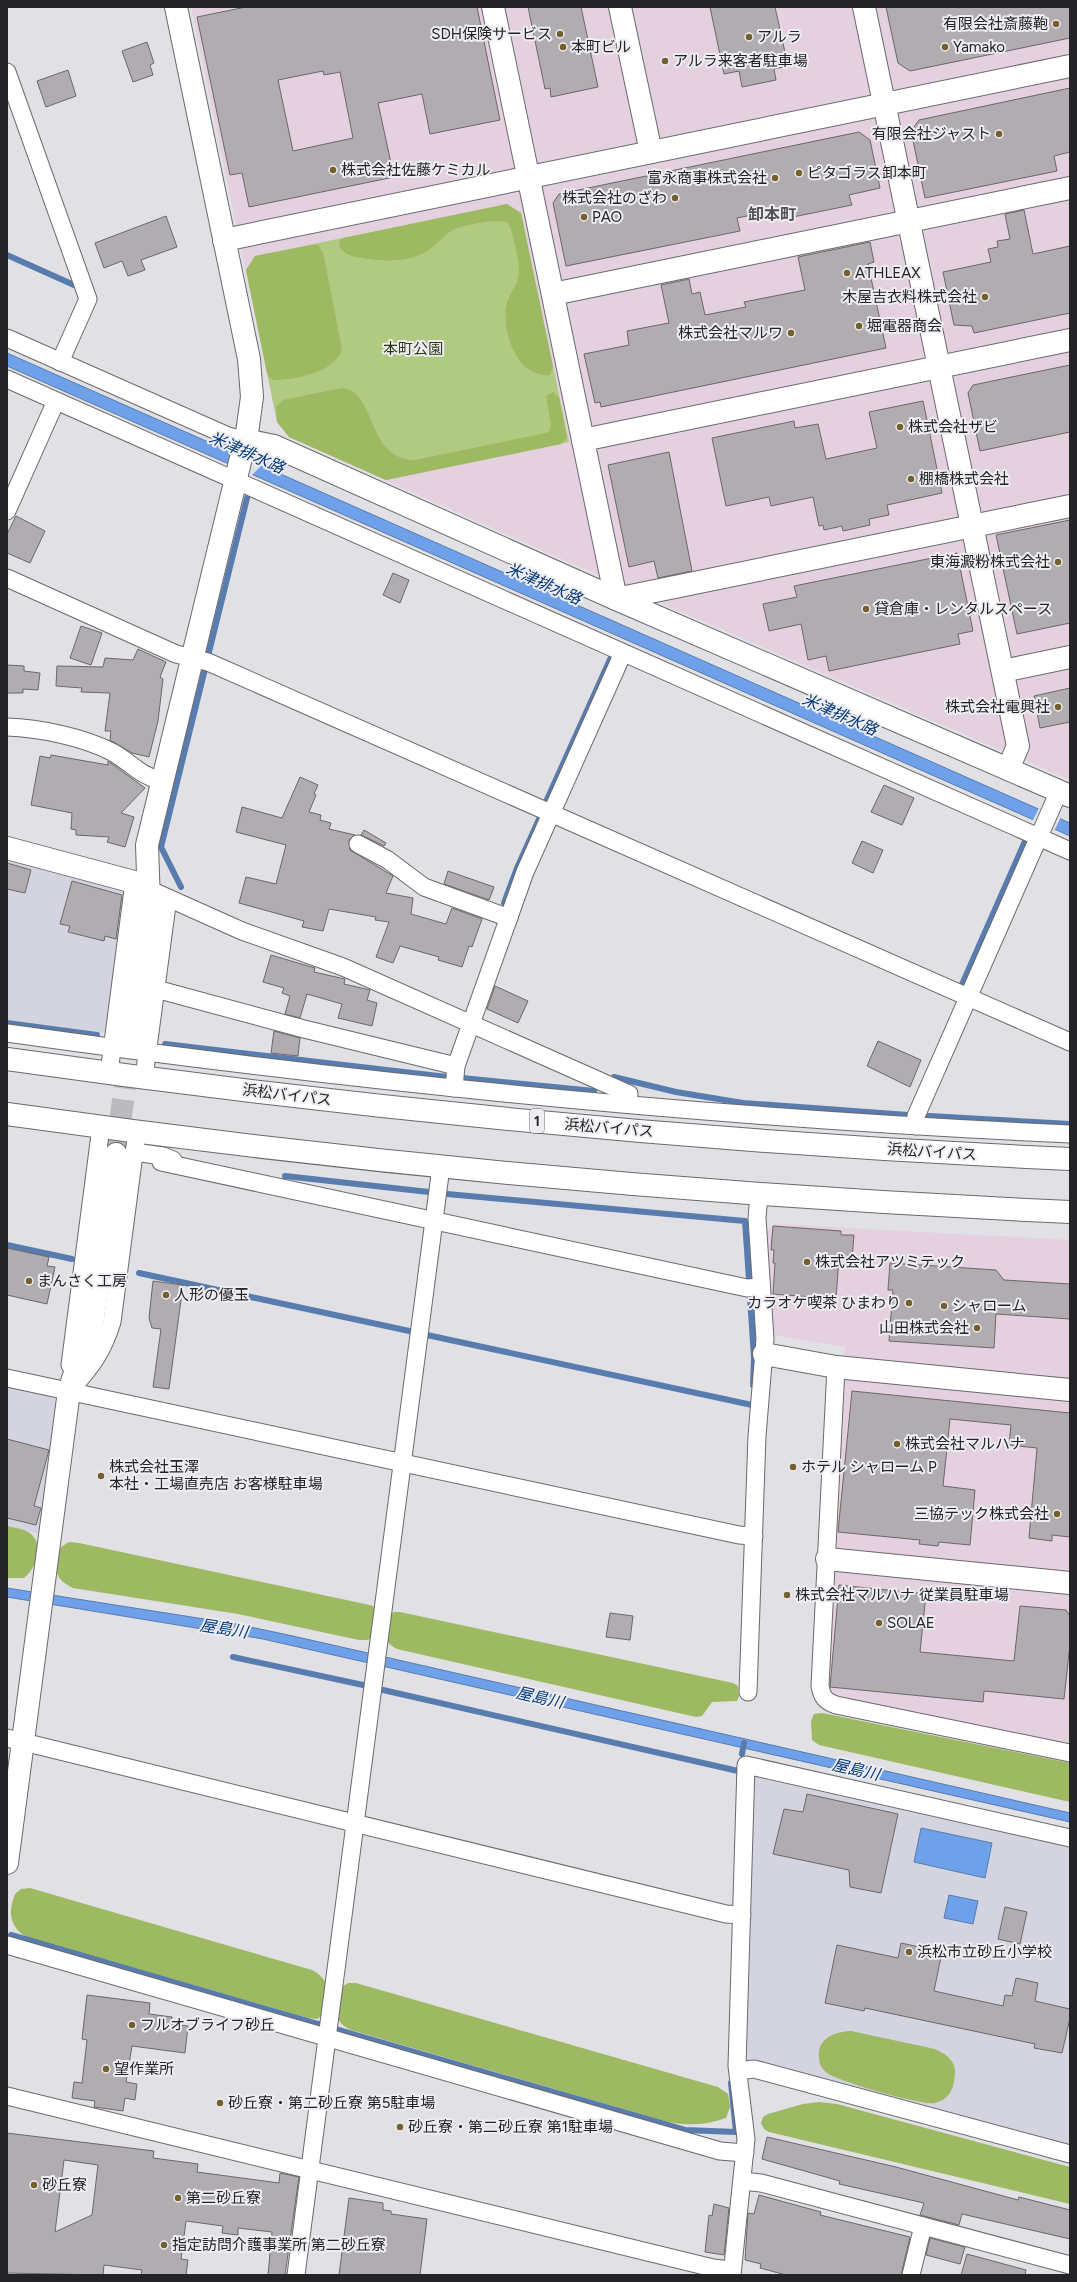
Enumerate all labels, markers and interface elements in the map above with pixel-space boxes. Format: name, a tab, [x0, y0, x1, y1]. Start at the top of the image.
place label: 有限会社斎藤鞄	[943, 15, 1048, 33]
marker: 有限会社斎藤鞄	[1051, 19, 1061, 29]
place label: SDH保険サービス	[431, 25, 552, 43]
place label: アルラ	[757, 28, 802, 46]
marker: SDH保険サービス	[555, 29, 565, 39]
marker: アルラ	[744, 32, 754, 42]
place label: 本町ビル	[571, 38, 631, 56]
place label: Yamako	[953, 38, 1005, 56]
marker: 本町ビル	[558, 42, 568, 52]
marker: Yamako	[940, 42, 950, 52]
place label: アルラ来客者駐車場	[673, 52, 808, 70]
marker: アルラ来客者駐車場	[660, 56, 670, 66]
place label: 有限会社ジャスト	[872, 125, 991, 143]
marker: 有限会社ジャスト	[994, 129, 1004, 139]
place label: 株式会社佐藤ケミカル	[341, 161, 491, 179]
place label: ピタゴラス卸本町	[807, 164, 927, 182]
marker: 株式会社佐藤ケミカル	[328, 165, 338, 175]
marker: ピタゴラス卸本町	[794, 168, 804, 178]
place label: 富永商事株式会社	[647, 169, 767, 187]
marker: 富永商事株式会社	[770, 173, 780, 183]
place label: 株式会社のざわ	[562, 189, 667, 207]
marker: 株式会社のざわ	[670, 193, 680, 203]
district label: 卸本町	[748, 205, 796, 224]
place label: PAO	[592, 208, 622, 226]
marker: PAO	[579, 212, 589, 222]
place label: ATHLEAX	[855, 264, 921, 282]
marker: ATHLEAX	[842, 268, 852, 278]
place label: 木屋吉衣料株式会社	[842, 288, 977, 306]
marker: 木屋吉衣料株式会社	[980, 292, 990, 302]
place label: 堀電器商会	[867, 317, 942, 335]
marker: 堀電器商会	[854, 321, 864, 331]
place label: 株式会社マルワ	[678, 324, 783, 342]
marker: 株式会社マルワ	[786, 328, 796, 338]
park label: 本町公園	[383, 340, 443, 358]
place label: 株式会社ザビ	[908, 418, 998, 436]
marker: 株式会社ザビ	[895, 422, 905, 432]
water label: 米津排水路	[206, 428, 289, 478]
place label: 棚橋株式会社	[919, 470, 1009, 488]
marker: 棚橋株式会社	[906, 474, 916, 484]
place label: 東海澱粉株式会社	[930, 553, 1050, 571]
marker: 東海澱粉株式会社	[1053, 557, 1063, 567]
water label: 米津排水路	[503, 559, 586, 609]
place label: 貸倉庫・レンタルスペース	[874, 600, 1052, 618]
marker: 貸倉庫・レンタルスペース	[861, 604, 871, 614]
water label: 米津排水路	[799, 690, 882, 740]
place label: 株式会社電興社	[945, 698, 1050, 716]
marker: 株式会社電興社	[1053, 702, 1063, 712]
street label: 浜松バイパス	[241, 1081, 333, 1109]
road number: 1	[530, 1109, 544, 1133]
street label: 浜松バイパス	[564, 1115, 654, 1141]
street label: 浜松バイパス	[887, 1140, 977, 1164]
place label: 株式会社アツミテック	[815, 1253, 965, 1271]
marker: 株式会社アツミテック	[802, 1257, 812, 1267]
place label: まんさく工房	[37, 1272, 127, 1290]
marker: まんさく工房	[24, 1276, 34, 1286]
place label: 人形の優玉	[174, 1286, 249, 1304]
marker: 人形の優玉	[161, 1290, 171, 1300]
place label: カラオケ喫茶 ひまわり	[747, 1294, 901, 1312]
place label: シャローム	[952, 1297, 1027, 1315]
marker: カラオケ喫茶 ひまわり	[904, 1298, 914, 1308]
marker: シャローム	[939, 1301, 949, 1311]
place label: 山田株式会社	[879, 1319, 969, 1337]
marker: 山田株式会社	[972, 1323, 982, 1333]
place label: 株式会社マルハナ	[905, 1435, 1025, 1453]
marker: 株式会社マルハナ	[892, 1439, 902, 1449]
place label: 株式会社玉澤 本社・工場直売店 お客様駐車場	[109, 1458, 323, 1493]
place label: ホテル シャローム P	[801, 1458, 937, 1476]
marker: ホテル シャローム P	[788, 1462, 798, 1472]
marker: 株式会社玉澤 本社・工場直売店 お客様駐車場	[96, 1471, 106, 1481]
place label: 三協テック株式会社	[914, 1505, 1049, 1523]
marker: 三協テック株式会社	[1052, 1509, 1062, 1519]
place label: 株式会社マルハナ 従業員駐車場	[795, 1586, 1009, 1604]
marker: 株式会社マルハナ 従業員駐車場	[782, 1590, 792, 1600]
place label: SOLAE	[887, 1614, 935, 1632]
water label: 屋島川	[199, 1615, 251, 1642]
marker: SOLAE	[874, 1618, 884, 1628]
water label: 屋島川	[514, 1683, 567, 1713]
water label: 屋島川	[830, 1755, 883, 1785]
place label: 浜松市立砂丘小学校	[917, 1943, 1052, 1961]
marker: 浜松市立砂丘小学校	[904, 1947, 914, 1957]
place label: フルオブライフ砂丘	[140, 2016, 275, 2034]
marker: フルオブライフ砂丘	[127, 2020, 137, 2030]
place label: 望作業所	[114, 2060, 174, 2078]
marker: 望作業所	[101, 2064, 111, 2074]
place label: 砂丘寮・第二砂丘寮 第5駐車場	[228, 2094, 435, 2112]
marker: 砂丘寮・第二砂丘寮 第5駐車場	[215, 2098, 225, 2108]
place label: 砂丘寮・第二砂丘寮 第1駐車場	[408, 2118, 613, 2136]
marker: 砂丘寮・第二砂丘寮 第1駐車場	[395, 2122, 405, 2132]
place label: 砂丘寮	[42, 2176, 87, 2194]
marker: 砂丘寮	[29, 2180, 39, 2190]
place label: 第二砂丘寮	[186, 2189, 261, 2207]
marker: 第二砂丘寮	[173, 2193, 183, 2203]
place label: 指定訪問介護事業所 第二砂丘寮	[172, 2236, 386, 2254]
marker: 指定訪問介護事業所 第二砂丘寮	[159, 2240, 169, 2250]

